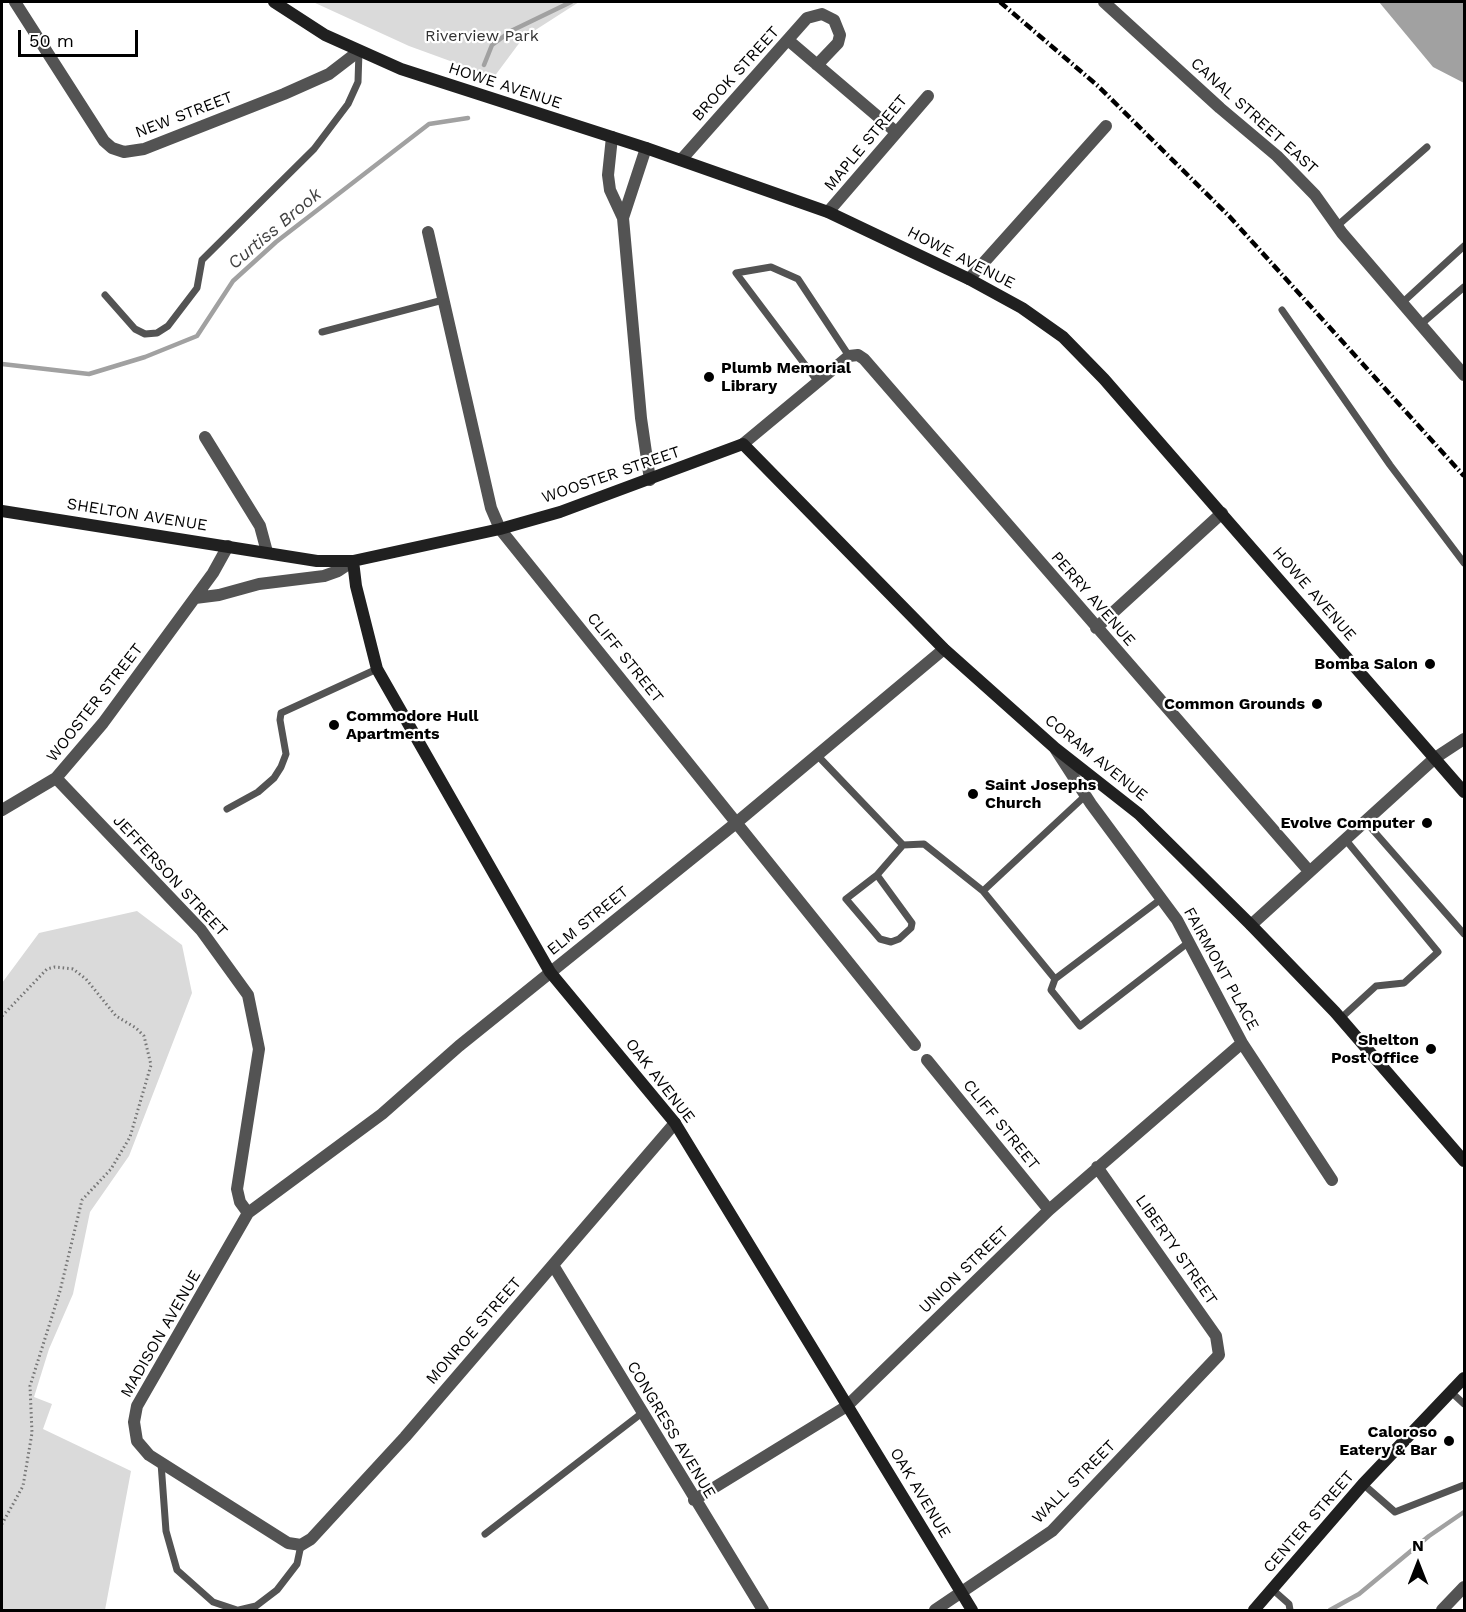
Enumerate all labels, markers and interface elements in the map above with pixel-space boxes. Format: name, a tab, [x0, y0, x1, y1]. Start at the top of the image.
scale bar	[21, 18, 141, 56]
street label: BROOK STREET	[688, 23, 784, 125]
park label: Riverview Park	[425, 26, 539, 46]
text: 50 m	[29, 30, 74, 51]
street label: CANAL STREET EAST	[1186, 54, 1322, 178]
street label: HOWE AVENUE	[446, 59, 564, 113]
street label: NEW STREET	[133, 88, 235, 142]
street label: MAPLE STREET	[820, 91, 912, 195]
water label: Curtiss Brook	[224, 184, 326, 274]
street label: HOWE AVENUE	[904, 223, 1018, 293]
place label: Plumb Memorial Library	[721, 358, 851, 396]
marker: Plumb Memorial Library	[702, 370, 716, 384]
street label: WOOSTER STREET	[539, 442, 683, 508]
street label: SHELTON AVENUE	[66, 494, 208, 536]
street label: HOWE AVENUE	[1268, 543, 1360, 645]
street label: PERRY AVENUE	[1047, 548, 1139, 650]
street label: CLIFF STREET	[583, 609, 667, 707]
street label: WOOSTER STREET	[43, 640, 147, 766]
place label: Bomba Salon	[1314, 654, 1418, 674]
marker: Bomba Salon	[1423, 657, 1437, 671]
place label: Common Grounds	[1164, 694, 1305, 714]
marker: Common Grounds	[1310, 697, 1324, 711]
place label: Commodore Hull Apartments	[346, 706, 479, 744]
street label: CORAM AVENUE	[1041, 711, 1151, 805]
marker: Commodore Hull Apartments	[327, 718, 341, 732]
place label: Saint Josephs Church	[985, 775, 1096, 813]
marker: Saint Josephs Church	[966, 787, 980, 801]
street label: JEFFERSON STREET	[109, 811, 231, 941]
place label: Evolve Computer	[1280, 813, 1415, 833]
marker: Evolve Computer	[1420, 816, 1434, 830]
street label: ELM STREET	[543, 882, 633, 960]
street label: FAIRMONT PLACE	[1179, 904, 1263, 1034]
place label: Shelton Post Office	[1331, 1030, 1419, 1068]
street label: OAK AVENUE	[621, 1035, 699, 1127]
marker: Shelton Post Office	[1424, 1042, 1438, 1056]
street label: CLIFF STREET	[959, 1076, 1043, 1174]
street label: LIBERTY STREET	[1131, 1191, 1221, 1309]
street label: UNION STREET	[915, 1222, 1013, 1318]
street label: MADISON AVENUE	[117, 1267, 205, 1401]
street label: MONROE STREET	[422, 1273, 526, 1389]
street label: CONGRESS AVENUE	[622, 1358, 720, 1502]
place label: Caloroso Eatery & Bar	[1339, 1422, 1437, 1460]
marker: Caloroso Eatery & Bar	[1442, 1434, 1456, 1448]
street label: WALL STREET	[1028, 1436, 1120, 1528]
street label: OAK AVENUE	[886, 1445, 954, 1541]
street label: CENTER STREET	[1259, 1467, 1359, 1577]
north arrow	[1388, 1534, 1448, 1594]
text: N	[1412, 1536, 1424, 1555]

